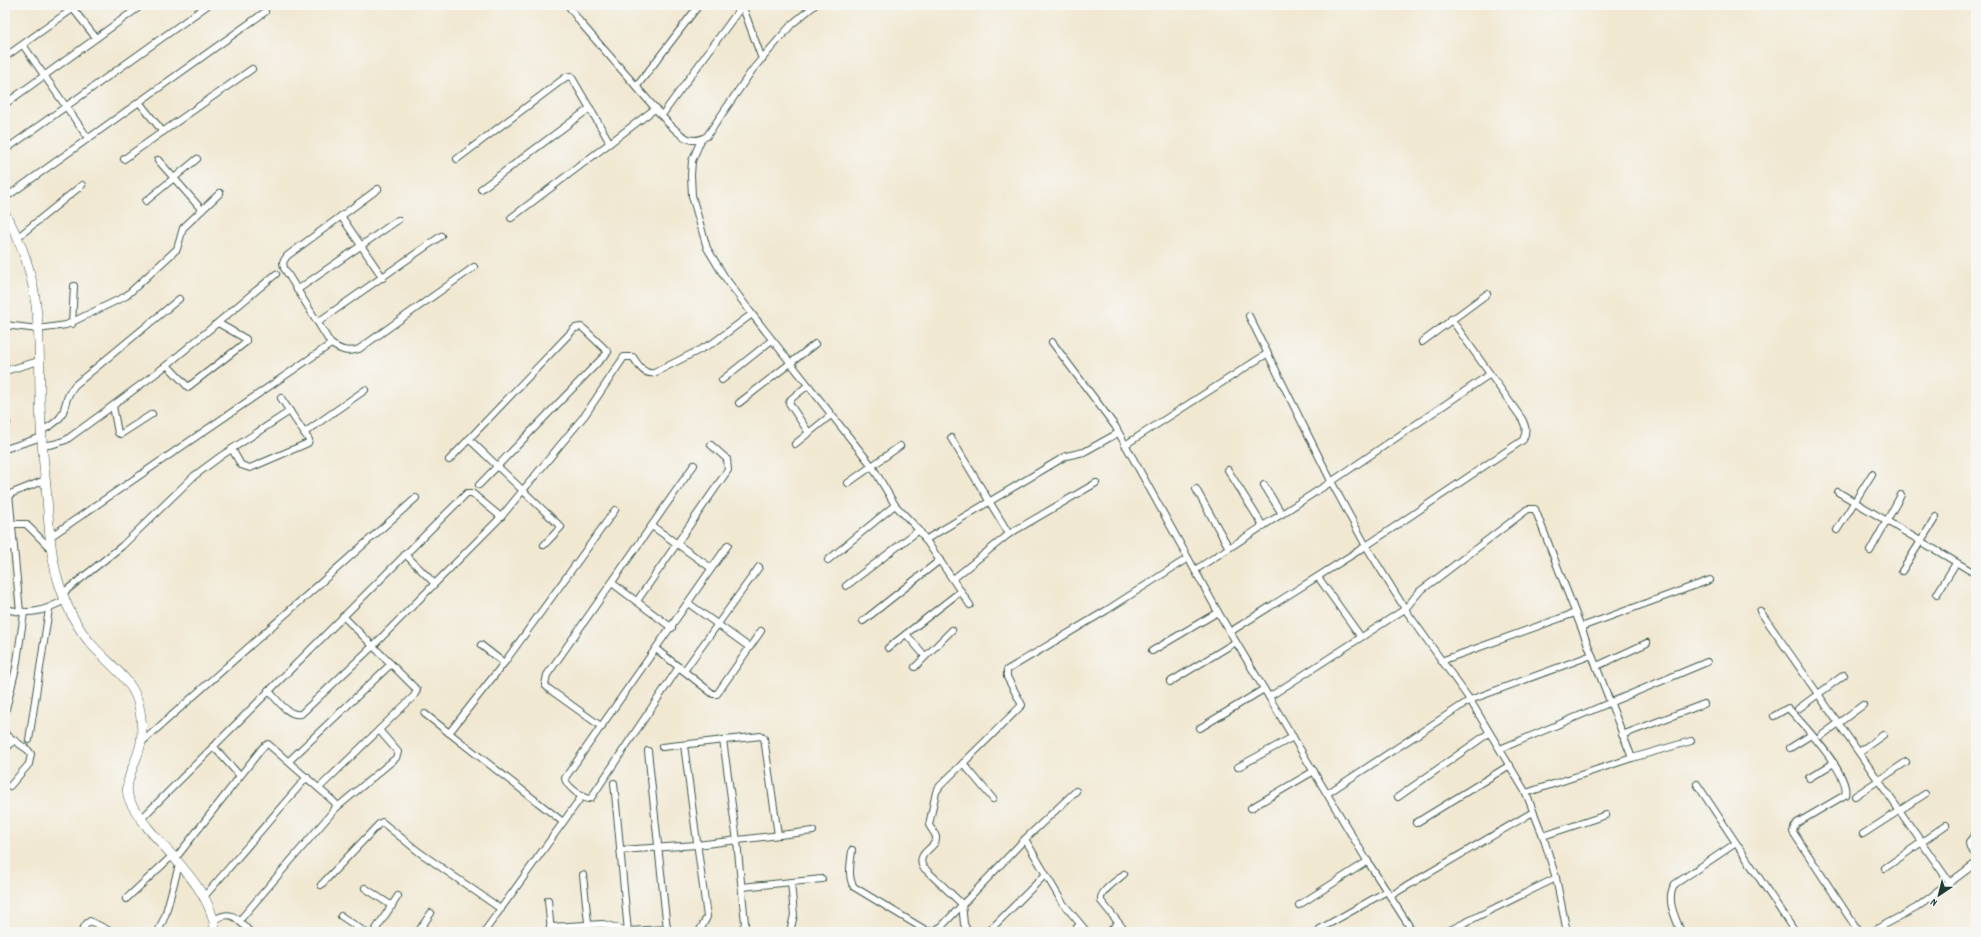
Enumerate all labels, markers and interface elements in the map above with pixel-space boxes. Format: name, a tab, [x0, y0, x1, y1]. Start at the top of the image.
north arrow	[1919, 875, 1959, 915]
text: N	[1927, 893, 1941, 910]

